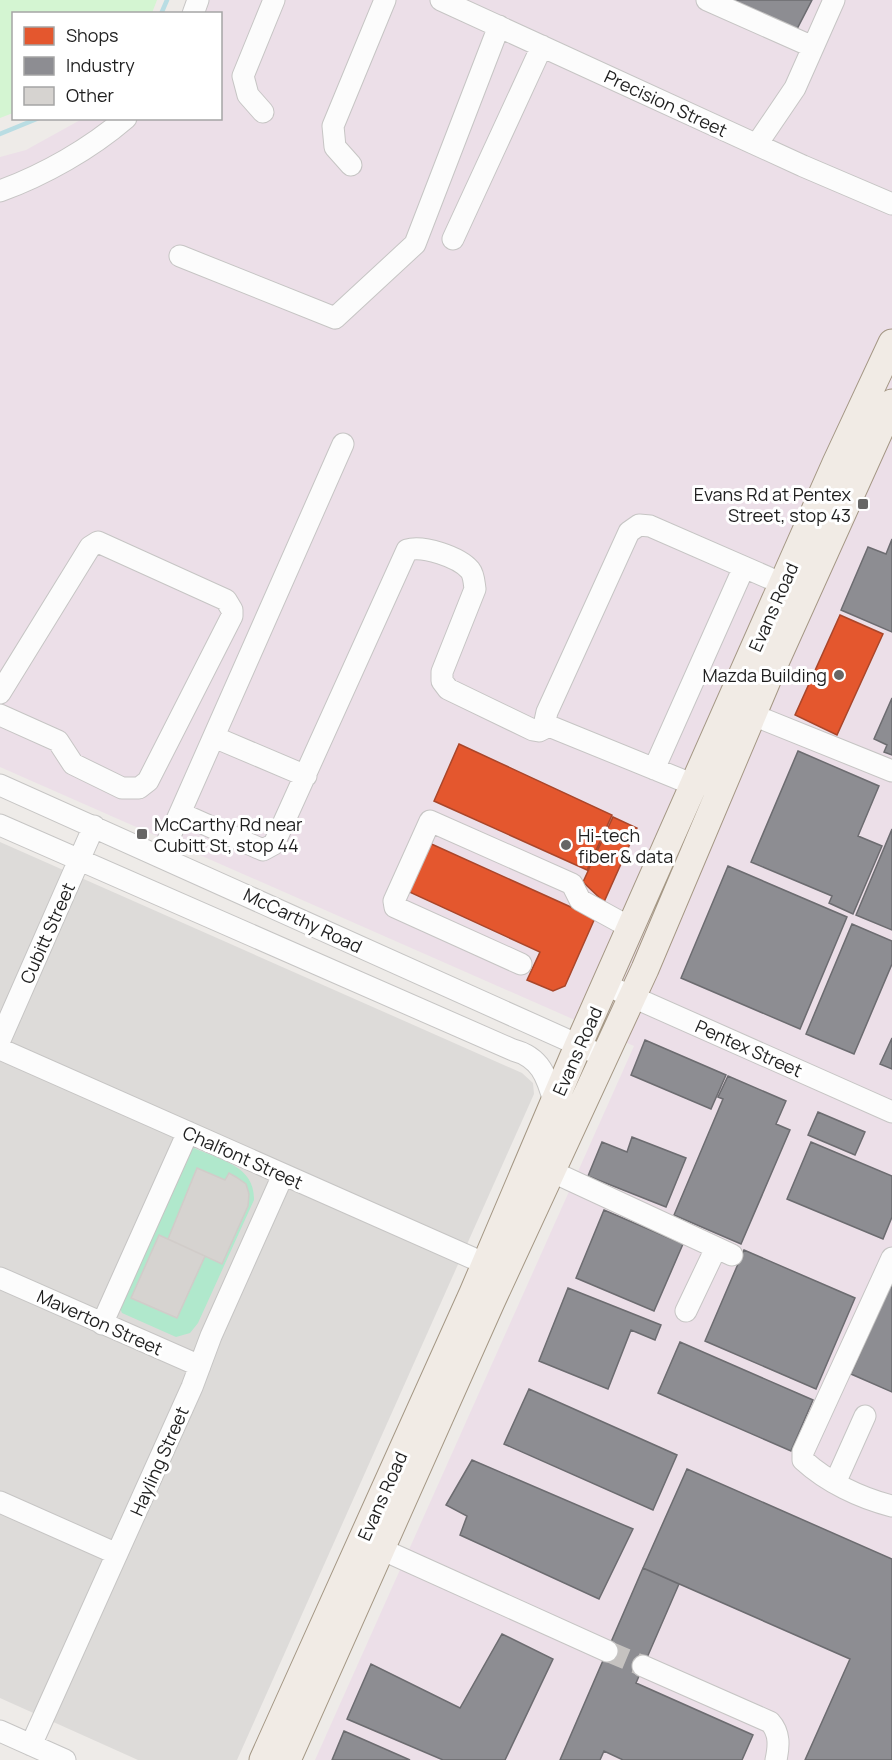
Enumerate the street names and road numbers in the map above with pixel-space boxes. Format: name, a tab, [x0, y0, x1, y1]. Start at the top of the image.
street label: Precision Street	[601, 64, 731, 142]
street label: Evans Road	[743, 559, 803, 655]
street label: Cubitt Street	[14, 879, 80, 987]
street label: McCarthy Road	[240, 882, 366, 958]
street label: Evans Road	[547, 1003, 607, 1099]
street label: Pentex Street	[692, 1014, 806, 1082]
street label: Chalfont Street	[179, 1120, 307, 1194]
street label: Maverton Street	[33, 1284, 167, 1360]
street label: Hayling Street	[124, 1402, 194, 1520]
street label: Evans Road	[352, 1448, 412, 1544]

